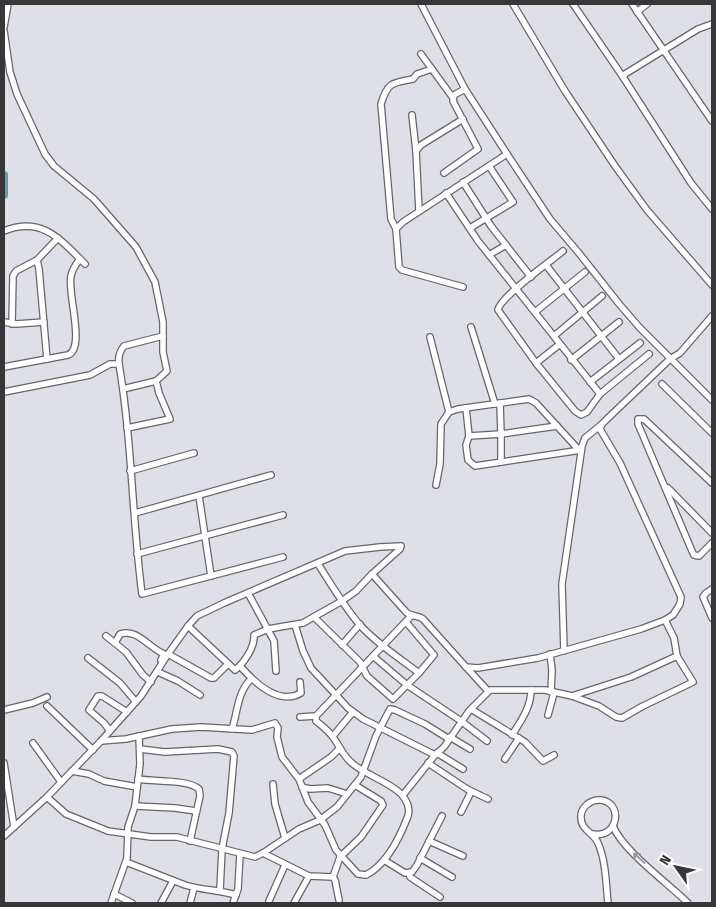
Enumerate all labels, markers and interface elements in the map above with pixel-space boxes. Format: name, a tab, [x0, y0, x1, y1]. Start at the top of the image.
north arrow	[651, 842, 701, 892]
one-way arrow	[633, 852, 646, 864]
text: N	[656, 852, 675, 868]

